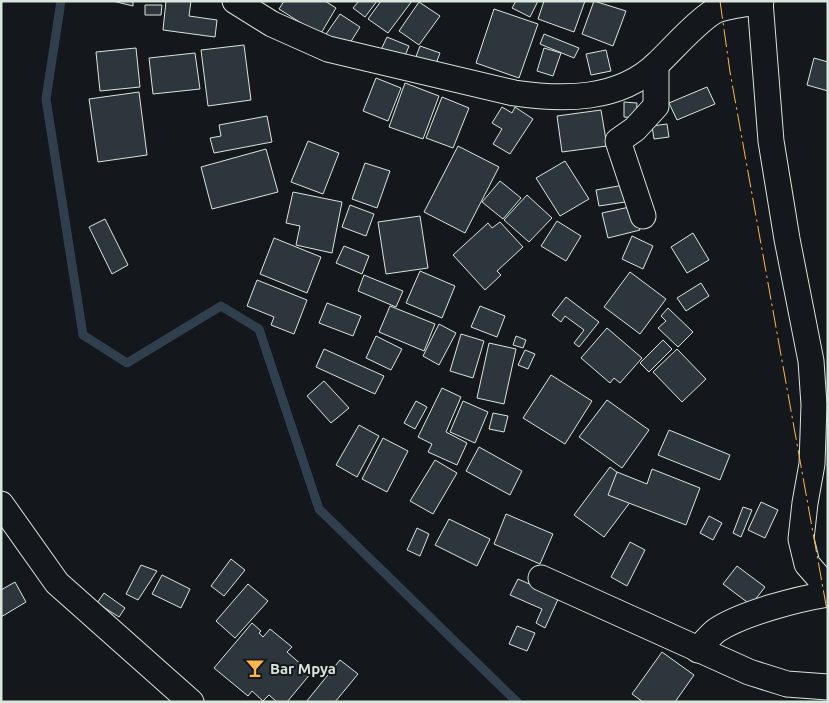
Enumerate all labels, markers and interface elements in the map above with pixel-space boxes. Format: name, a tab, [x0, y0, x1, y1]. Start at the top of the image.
bar icon: Bar Mpya	[244, 657, 266, 679]
place label: Bar Mpya	[270, 660, 336, 677]

